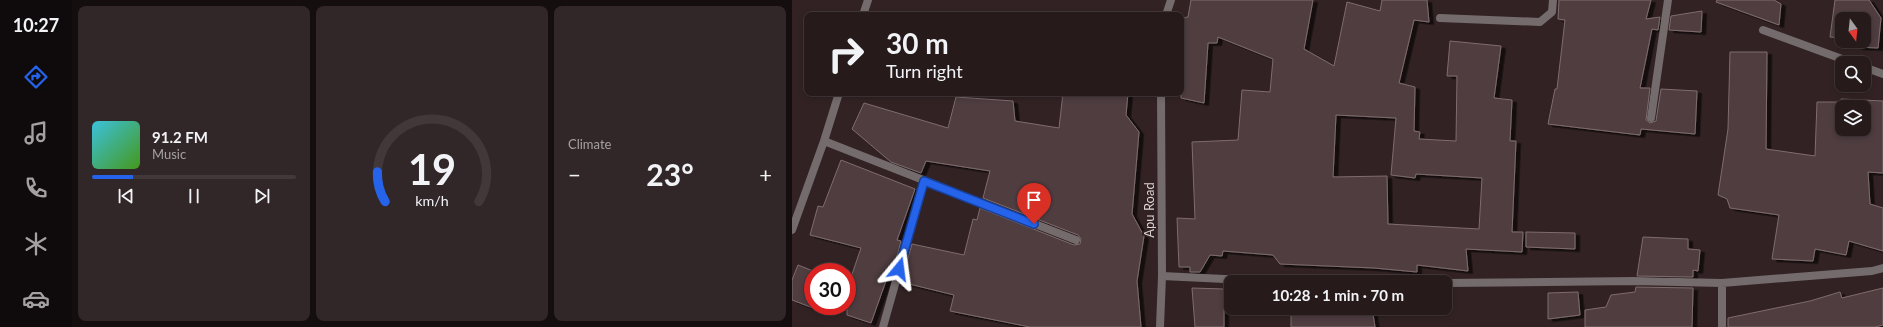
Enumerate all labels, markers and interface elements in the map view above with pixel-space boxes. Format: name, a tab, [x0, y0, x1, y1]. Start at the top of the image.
north arrow	[1835, 12, 1871, 48]
map controls	[1835, 12, 1871, 136]
text: 10:27	[13, 14, 59, 36]
text: 30 m	[886, 26, 949, 60]
icon: right	[820, 28, 872, 80]
button: search	[1835, 56, 1871, 92]
text: Turn right	[886, 60, 963, 82]
icon: directions	[22, 63, 50, 91]
button: layers	[1835, 100, 1871, 136]
icon: music	[22, 119, 50, 147]
text: 91.2 FM	[152, 128, 208, 146]
text: Climate	[568, 136, 611, 152]
text: 19	[408, 143, 456, 193]
text: Music	[152, 146, 186, 162]
text: 23°	[646, 156, 694, 192]
text: −	[568, 161, 581, 188]
text: +	[759, 161, 772, 188]
icon: phone	[22, 174, 50, 202]
street label: Apu Road	[1141, 182, 1157, 238]
pin	[1017, 183, 1051, 224]
icon: previous	[115, 185, 137, 207]
icon: pause	[183, 185, 205, 207]
icon: next	[251, 185, 273, 207]
icon: arrive	[1023, 189, 1045, 211]
text: km/h	[415, 191, 449, 208]
icon: climate	[22, 230, 50, 258]
position arrow	[878, 248, 920, 290]
speed limit sign: 30	[804, 263, 856, 315]
icon: car	[22, 285, 50, 313]
text: 10:28 · 1 min · 70 m	[1272, 286, 1404, 304]

